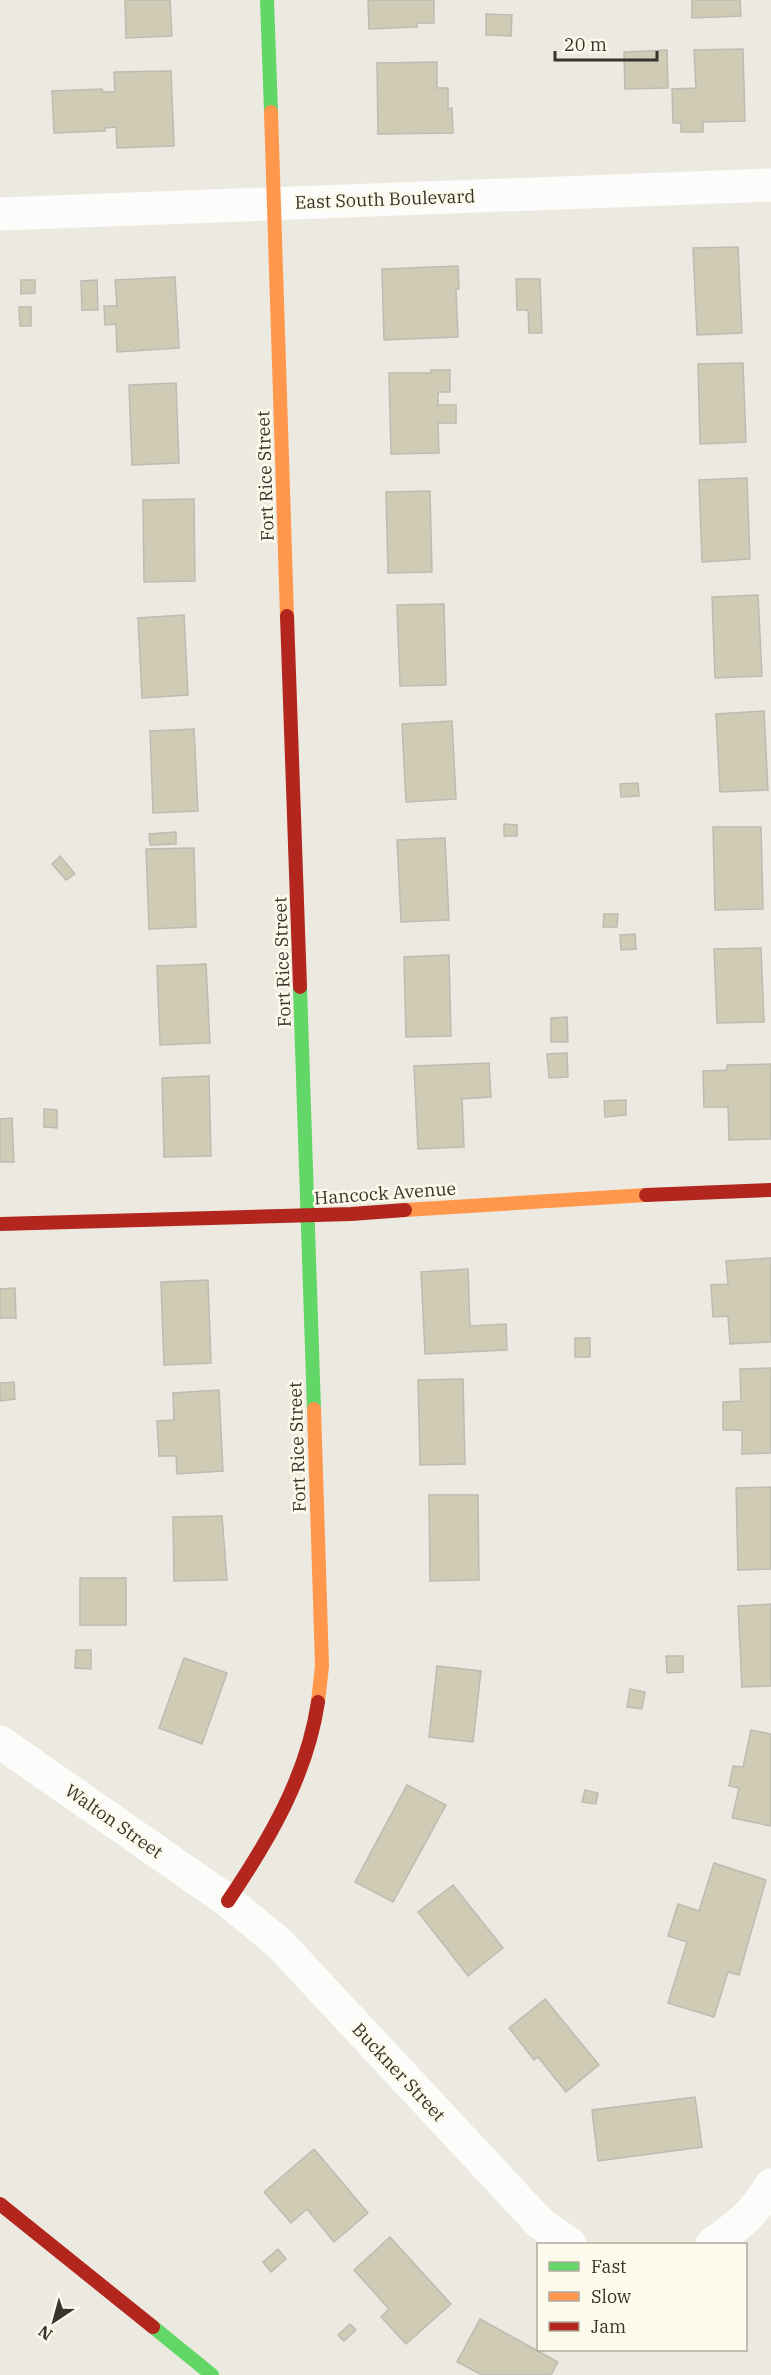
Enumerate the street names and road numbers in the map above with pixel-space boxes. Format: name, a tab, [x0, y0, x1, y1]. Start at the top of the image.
street label: East South Boulevard	[294, 184, 476, 214]
street label: Fort Rice Street	[251, 410, 279, 542]
street label: Fort Rice Street	[268, 896, 296, 1028]
street label: Hancock Avenue	[313, 1177, 457, 1209]
street label: Fort Rice Street	[283, 1381, 311, 1513]
street label: Walton Street	[61, 1779, 167, 1863]
street label: Buckner Street	[347, 2018, 451, 2126]

